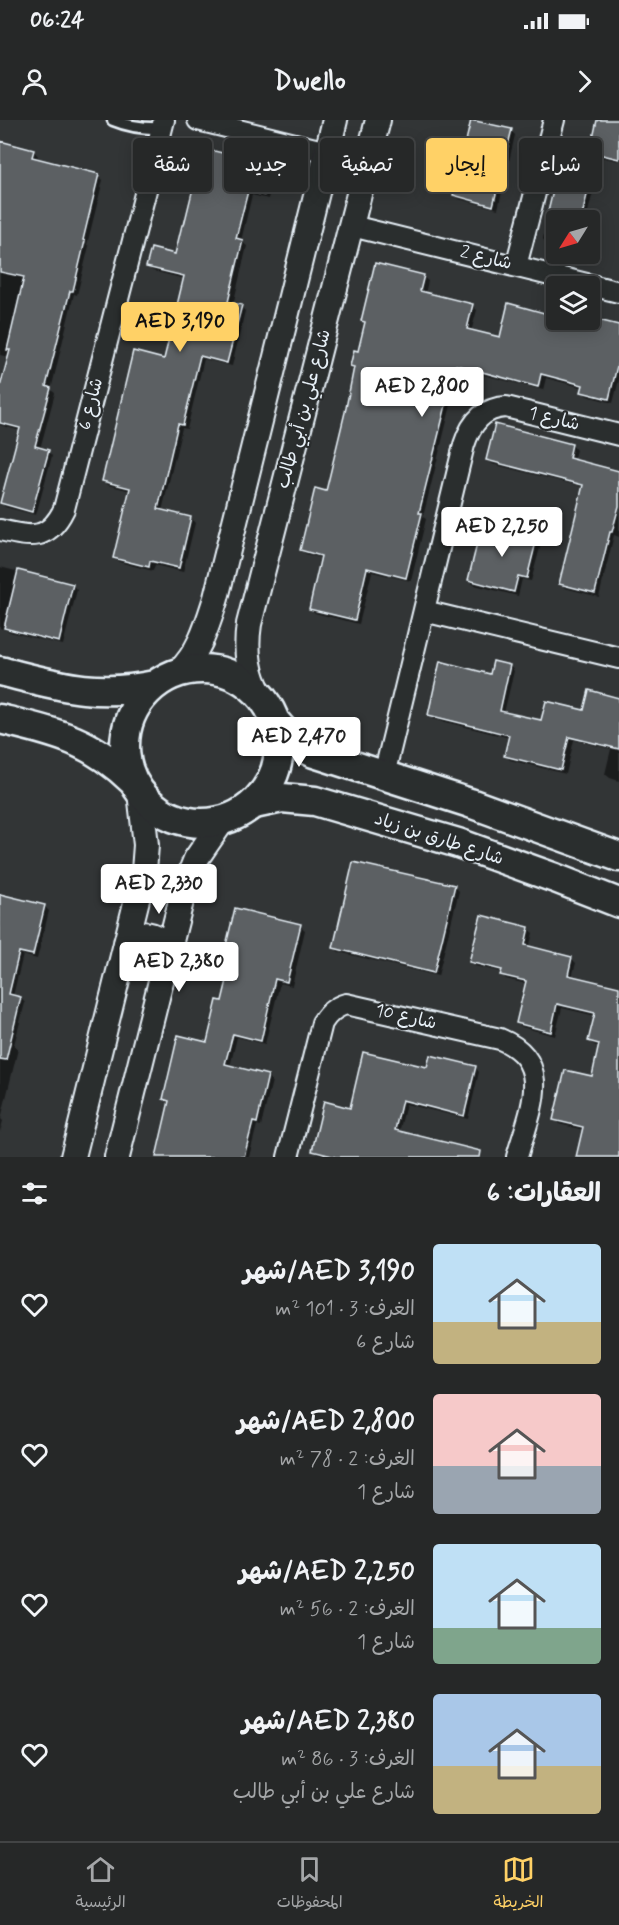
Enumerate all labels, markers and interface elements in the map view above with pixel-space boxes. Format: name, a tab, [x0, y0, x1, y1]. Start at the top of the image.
text: 06:24	[30, 7, 84, 35]
text: Dwello	[273, 64, 346, 99]
icon: person	[18, 65, 51, 98]
icon: forward	[568, 65, 601, 98]
chip: شقة	[133, 138, 212, 192]
chip: جديد	[224, 138, 308, 192]
chip: تصفية	[320, 138, 414, 192]
chip: إيجار	[426, 138, 507, 192]
chip: شراء	[519, 138, 602, 192]
north arrow	[546, 210, 600, 264]
map controls	[546, 210, 600, 330]
street label: شارع 2	[458, 240, 514, 276]
button: layers	[546, 276, 600, 330]
pin: AED 3,190	[111, 302, 249, 353]
text: AED 3,190	[135, 308, 225, 335]
street label: شارع علي بن أبي طالب	[271, 327, 340, 492]
pin: AED 2,800	[353, 367, 491, 418]
text: AED 2,800	[375, 373, 469, 400]
street label: شارع 6	[73, 375, 109, 433]
street label: شارع 1	[526, 401, 582, 437]
pin: AED 2,250	[433, 507, 571, 558]
text: AED 2,250	[455, 513, 549, 540]
pin: AED 2,470	[230, 717, 368, 768]
text: AED 2,470	[251, 723, 347, 750]
street label: شارع طارق بن زياد	[371, 807, 507, 871]
pin: AED 2,330	[90, 864, 228, 915]
text: AED 2,330	[115, 870, 203, 897]
pin: AED 2,380	[110, 942, 248, 993]
text: AED 2,380	[133, 948, 225, 975]
street label: شارع 10	[373, 998, 439, 1036]
icon: filters	[18, 1177, 51, 1210]
text: العقارات: 6	[487, 1177, 601, 1211]
text: AED 3,190/شهر	[243, 1255, 415, 1289]
icon: home	[481, 1268, 553, 1340]
icon: heart	[18, 1288, 51, 1321]
text: الغرف: 3 · 101 m²	[275, 1296, 415, 1323]
text: شارع 6	[356, 1329, 415, 1356]
text: AED 2,800/شهر	[237, 1405, 415, 1439]
icon: home	[481, 1418, 553, 1490]
icon: heart	[18, 1438, 51, 1471]
text: الغرف: 2 · 78 m²	[280, 1446, 415, 1473]
text: شارع 1	[357, 1479, 415, 1506]
text: AED 2,250/شهر	[239, 1555, 415, 1589]
icon: home	[481, 1568, 553, 1640]
icon: heart	[18, 1588, 51, 1621]
text: الغرف: 2 · 56 m²	[280, 1596, 415, 1623]
text: شارع 1	[357, 1629, 415, 1656]
text: AED 2,380/شهر	[242, 1705, 415, 1739]
icon: home	[481, 1718, 553, 1790]
icon: heart	[18, 1738, 51, 1771]
text: الغرف: 3 · 86 m²	[281, 1746, 415, 1773]
text: شارع علي بن أبي طالب	[233, 1779, 415, 1806]
tab: الرئيسية	[76, 1853, 126, 1916]
tab: المحفوظات	[277, 1853, 343, 1916]
tab: الخريطة	[494, 1853, 544, 1916]

